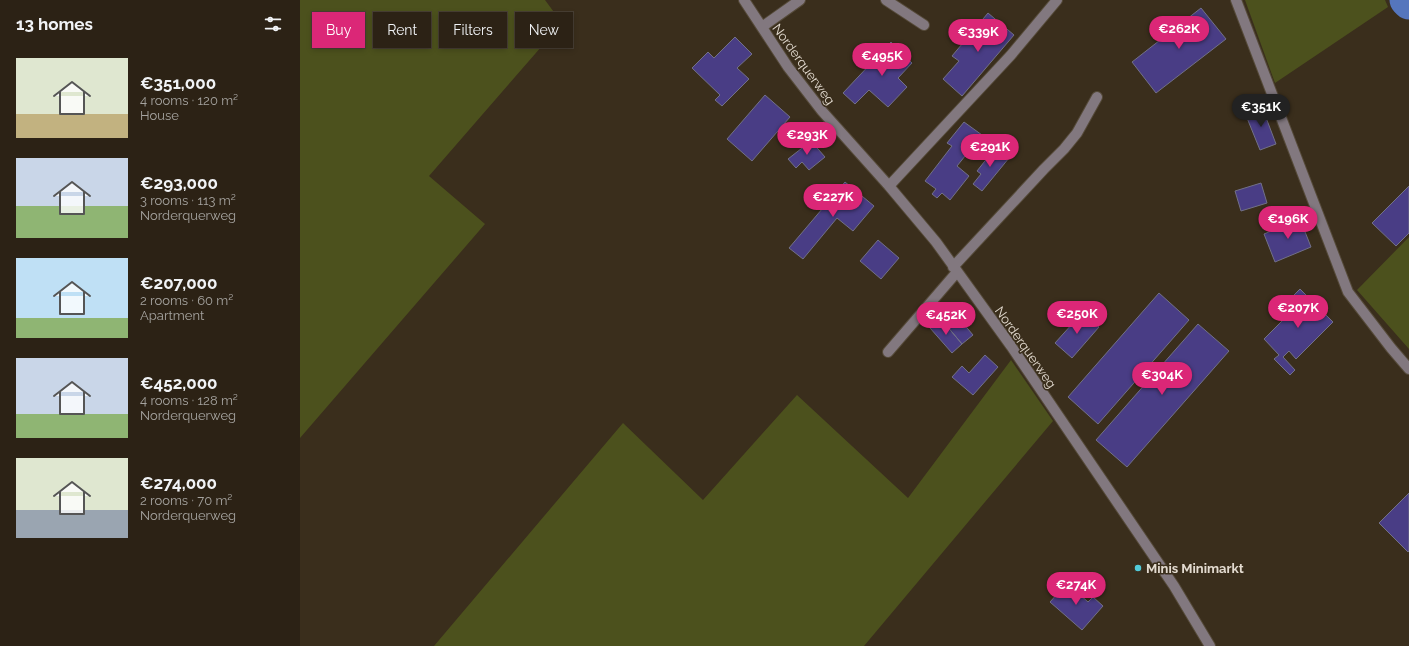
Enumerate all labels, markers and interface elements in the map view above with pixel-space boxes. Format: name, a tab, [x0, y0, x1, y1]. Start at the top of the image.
chip: Buy	[312, 12, 365, 48]
chip: Rent	[373, 12, 431, 48]
chip: Filters	[439, 12, 507, 48]
chip: New	[515, 12, 573, 48]
icon: filters	[262, 13, 284, 35]
text: 13 homes	[16, 14, 93, 34]
pin: €262K	[1151, 16, 1207, 50]
pin: €339K	[950, 19, 1006, 53]
street label: Norderquerweg	[769, 21, 838, 108]
text: €262K	[1158, 21, 1200, 36]
text: €339K	[957, 24, 999, 39]
pin: €495K	[854, 43, 910, 77]
text: €495K	[861, 48, 903, 63]
text: €351,000	[140, 73, 216, 93]
icon: home	[48, 74, 96, 122]
text: 4 rooms · 120 m²	[140, 93, 238, 108]
pin: €351K	[1233, 94, 1289, 128]
text: €351K	[1241, 99, 1281, 114]
text: House	[140, 108, 179, 123]
pin: €293K	[779, 122, 835, 156]
text: €293K	[786, 127, 828, 142]
pin: €291K	[962, 134, 1018, 168]
text: €291K	[970, 139, 1010, 154]
text: €293,000	[140, 173, 218, 193]
icon: home	[48, 174, 96, 222]
pin: €227K	[805, 184, 861, 218]
text: €227K	[812, 189, 854, 204]
text: 3 rooms · 113 m²	[140, 193, 236, 208]
pin: €196K	[1260, 206, 1316, 240]
text: Norderquerweg	[140, 208, 236, 223]
text: €196K	[1267, 211, 1309, 226]
text: €207,000	[140, 273, 217, 293]
icon: home	[48, 274, 96, 322]
text: 2 rooms · 60 m²	[140, 293, 233, 308]
pin: €207K	[1270, 295, 1326, 329]
text: €207K	[1277, 300, 1319, 315]
pin: €250K	[1049, 301, 1105, 335]
pin: €452K	[918, 302, 974, 336]
street label: Norderquerweg	[992, 304, 1059, 391]
text: €250K	[1056, 306, 1098, 321]
text: €452K	[925, 307, 967, 322]
text: Apartment	[140, 308, 204, 323]
pin: €304K	[1134, 362, 1190, 396]
text: €304K	[1141, 367, 1183, 382]
text: €452,000	[140, 373, 218, 393]
icon: home	[48, 374, 96, 422]
text: 4 rooms · 128 m²	[140, 393, 238, 408]
text: Norderquerweg	[140, 408, 236, 423]
text: €274,000	[140, 473, 217, 493]
icon: home	[48, 474, 96, 522]
text: 2 rooms · 70 m²	[140, 493, 232, 508]
text: Norderquerweg	[140, 508, 236, 523]
place label: Minis Minimarkt	[1146, 561, 1244, 576]
marker: Minis Minimarkt	[1133, 563, 1143, 573]
pin: €274K	[1048, 572, 1104, 606]
text: €274K	[1056, 577, 1096, 592]

